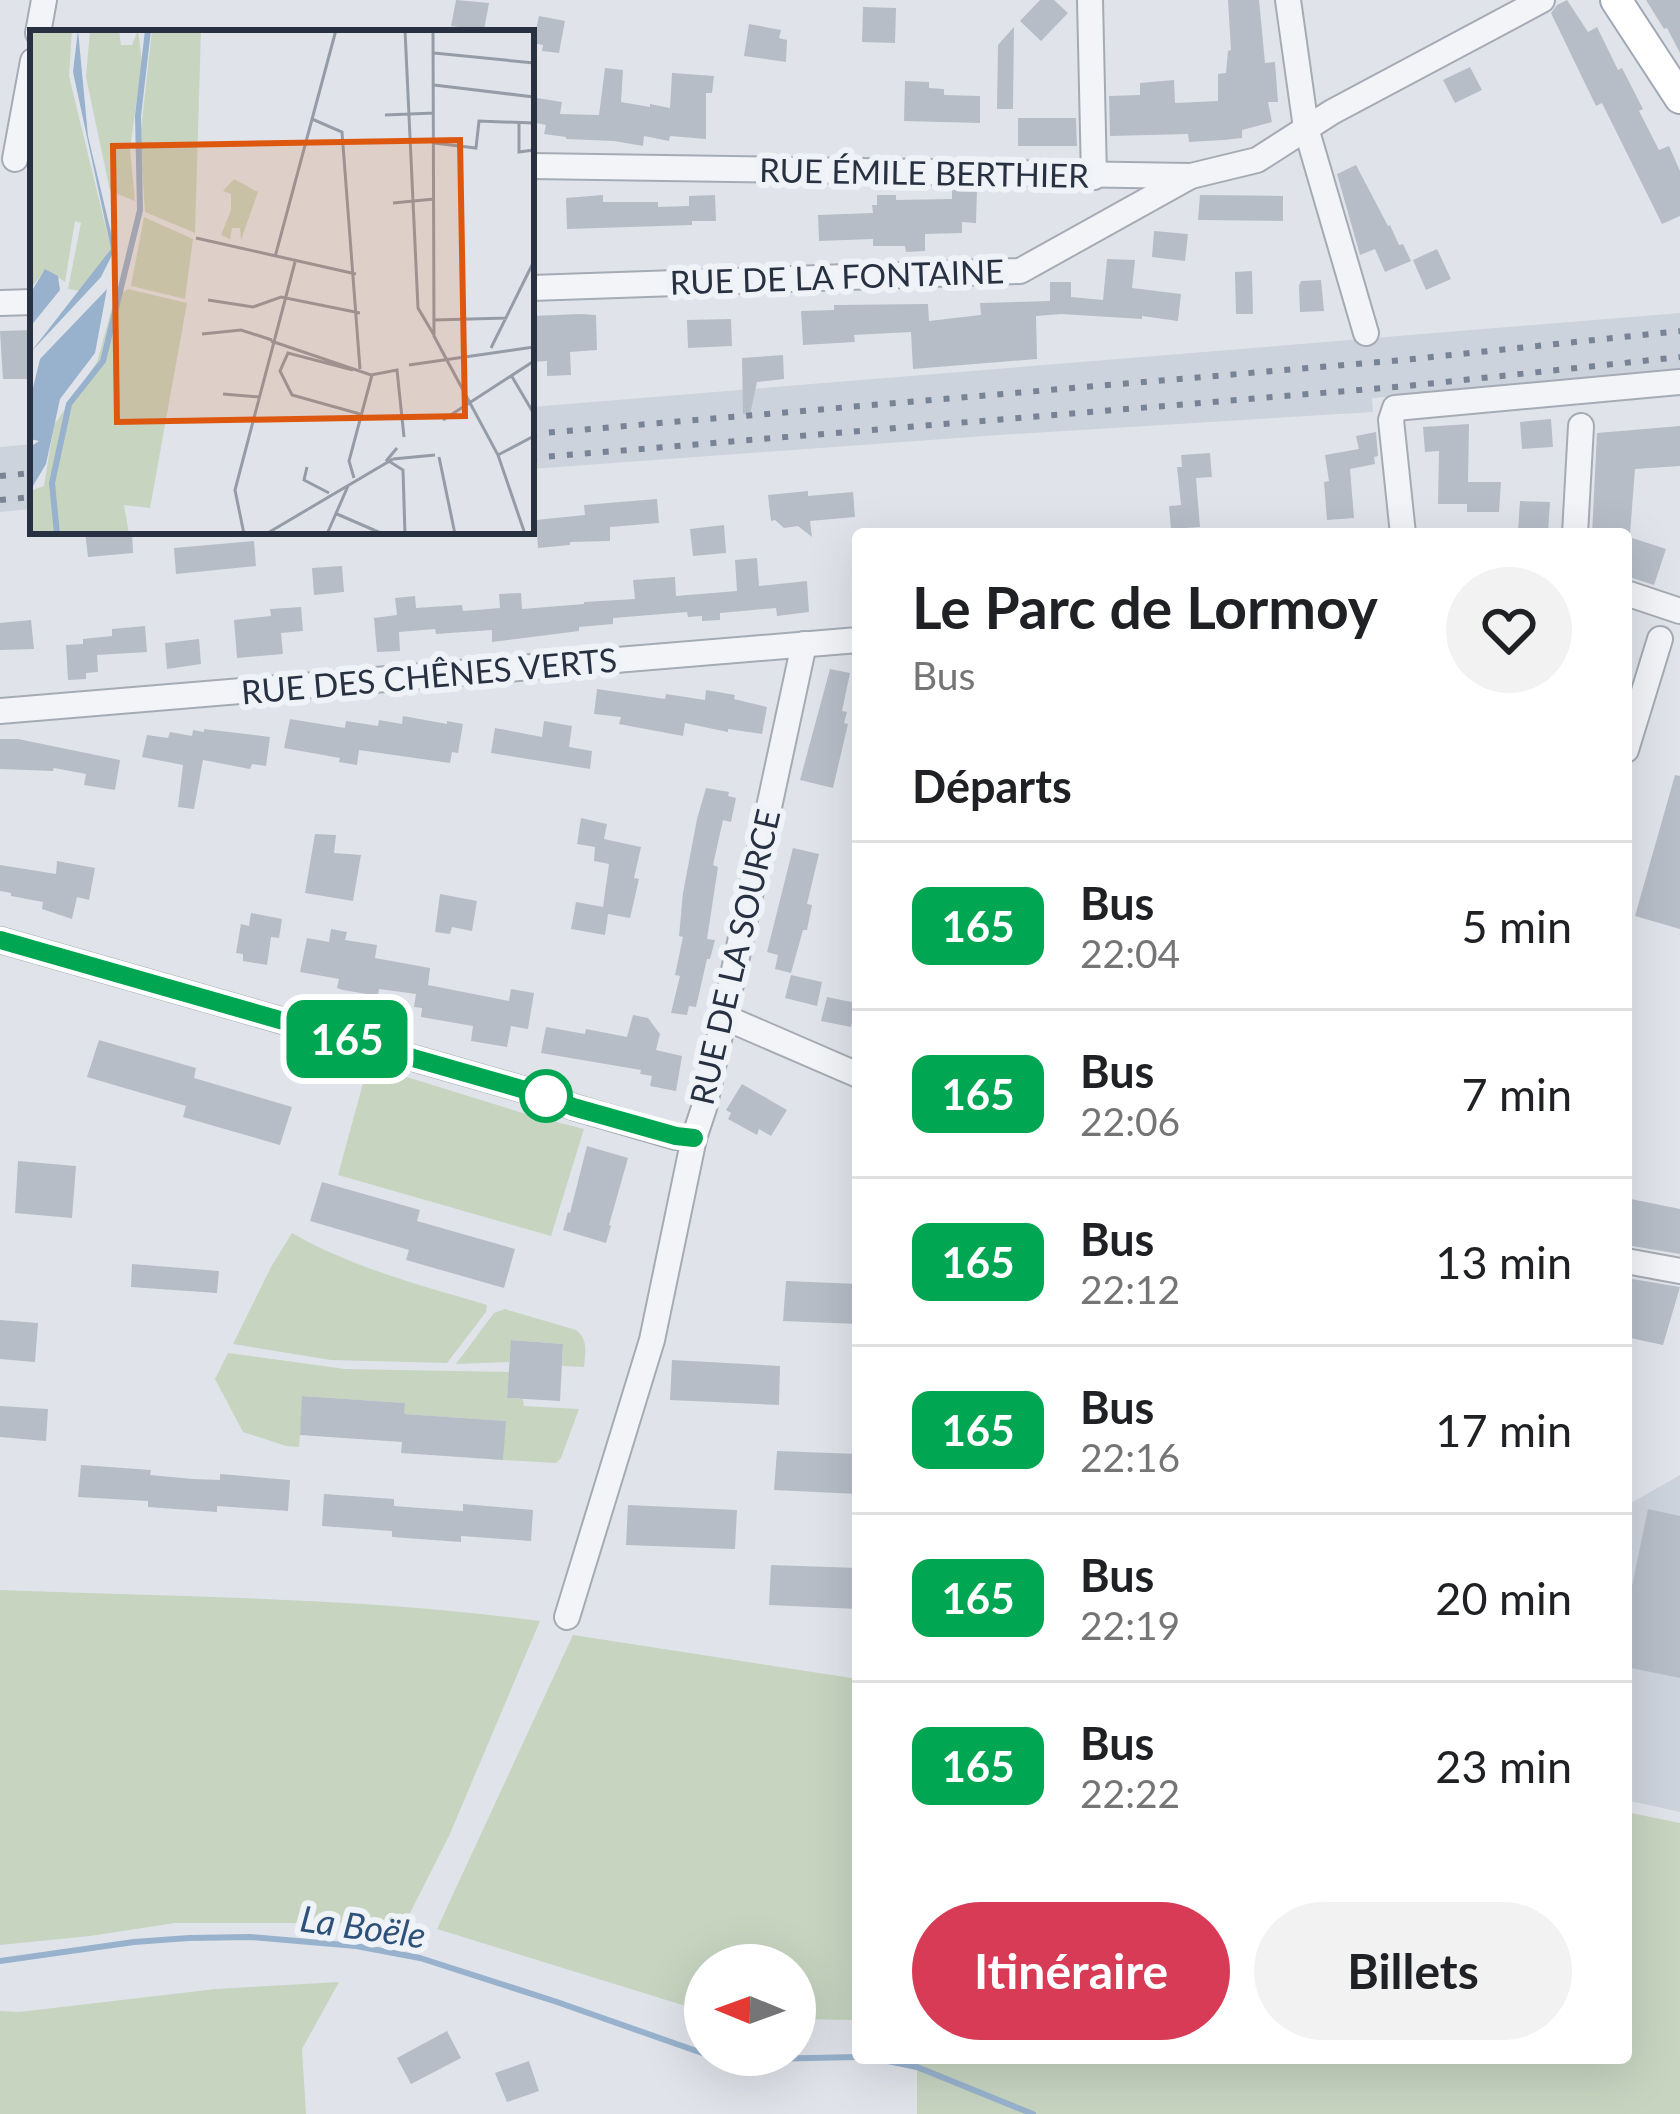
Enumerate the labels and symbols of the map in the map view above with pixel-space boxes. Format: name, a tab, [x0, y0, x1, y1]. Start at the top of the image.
inset map	[30, 30, 534, 534]
street label: RUE ÉMILE BERTHIER	[759, 149, 1089, 195]
street label: RUE DE LA FONTAINE	[669, 250, 1005, 302]
street label: RUE DES CHÊNES VERTS	[239, 639, 619, 711]
street label: RUE DE LA SOURCE	[681, 805, 787, 1108]
line badge: 165	[278, 1000, 416, 1078]
unlabelled marker	[521, 1071, 571, 1121]
water label: La Boële	[298, 1895, 429, 1957]
north arrow	[684, 1944, 816, 2076]

